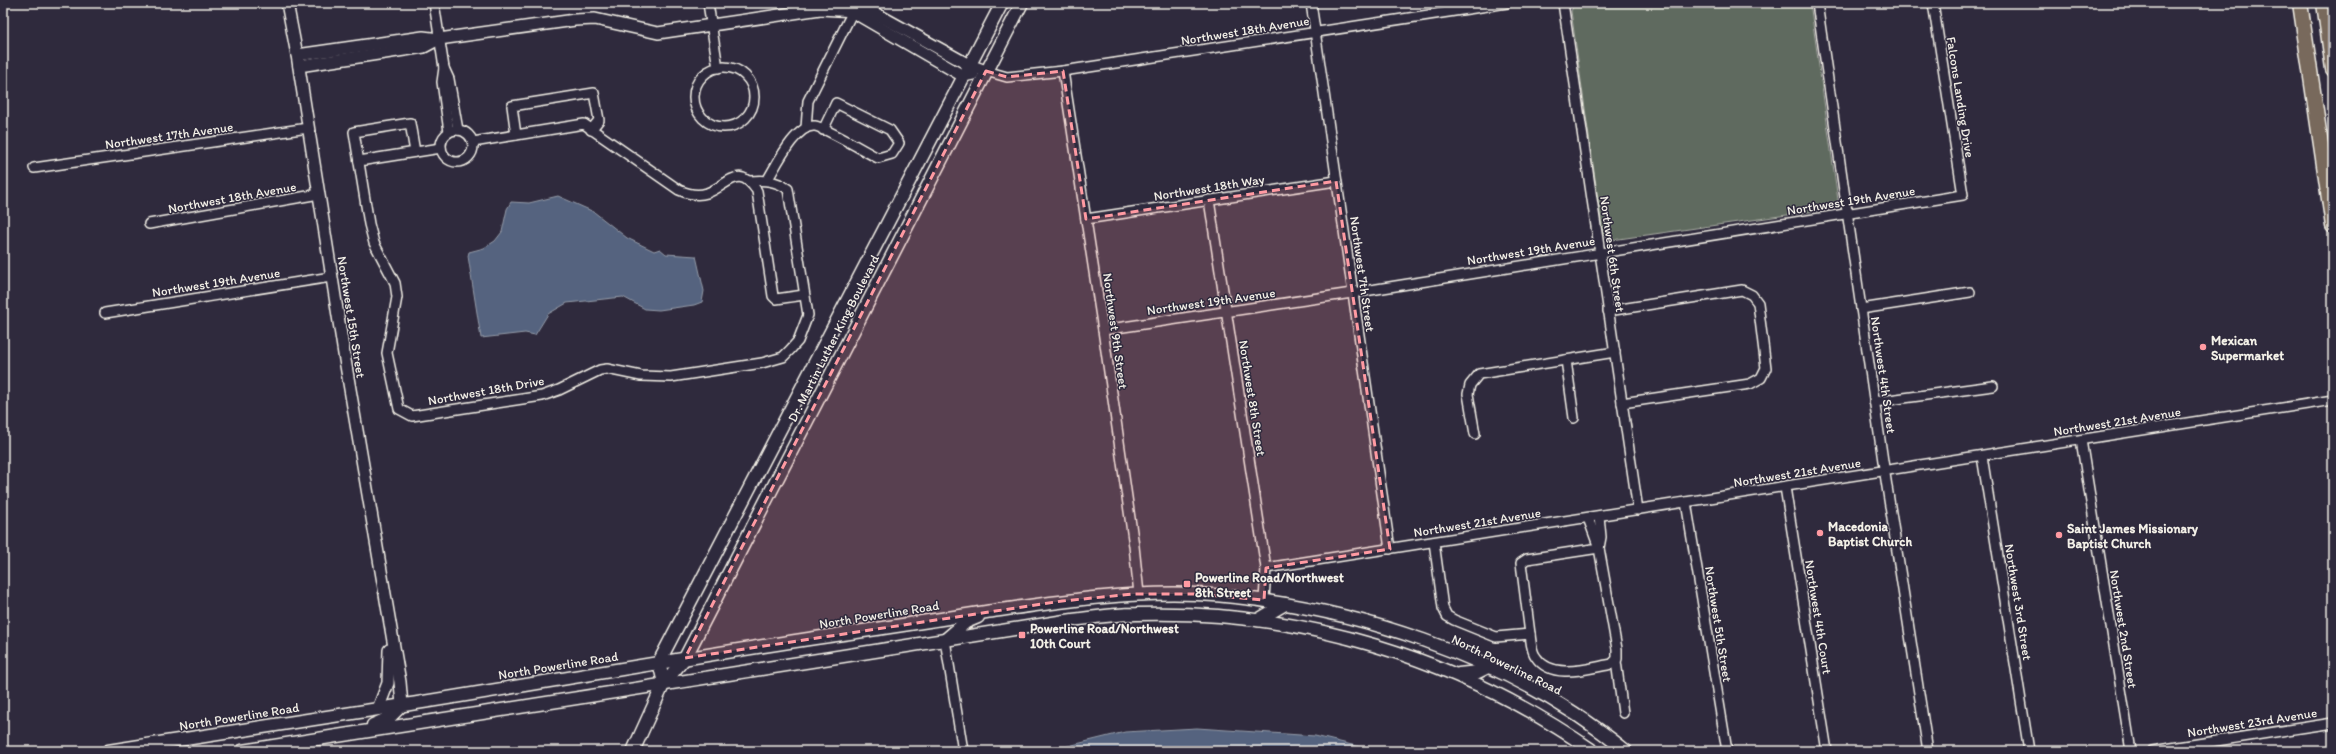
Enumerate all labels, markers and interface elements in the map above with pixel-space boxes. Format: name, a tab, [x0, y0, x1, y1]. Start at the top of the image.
street label: Northwest 18th Avenue	[1180, 13, 1310, 48]
street label: Falcons Landing Drive	[1944, 36, 1977, 159]
street label: Northwest 17th Avenue	[104, 119, 234, 152]
street label: Northwest 18th Way	[1153, 171, 1266, 204]
street label: Northwest 18th Avenue	[167, 179, 297, 216]
street label: Northwest 19th Avenue	[1786, 183, 1916, 218]
street label: Northwest 6th Street	[1597, 195, 1628, 313]
street label: Northwest 7th Street	[1347, 215, 1378, 333]
street label: Northwest 19th Avenue	[1466, 233, 1596, 268]
street label: Dr. Martin Luther King Boulevard	[785, 252, 882, 424]
street label: Northwest 15th Street	[334, 255, 369, 379]
street label: Northwest 19th Avenue	[151, 265, 281, 300]
street label: Northwest 9th Street	[1100, 272, 1131, 390]
street label: Northwest 19th Avenue	[1146, 285, 1276, 318]
street label: Northwest 4th Street	[1868, 316, 1899, 435]
place label: Mexican Supermarket	[2211, 333, 2284, 364]
street label: Northwest 8th Street	[1236, 339, 1269, 457]
marker: Mexican Supermarket	[2198, 342, 2208, 352]
street label: Northwest 18th Drive	[427, 373, 545, 408]
street label: Northwest 21st Avenue	[2052, 404, 2182, 439]
street label: Northwest 21st Avenue	[1732, 455, 1862, 490]
street label: Northwest 21st Avenue	[1412, 505, 1542, 540]
place label: Macedonia Baptist Church	[1828, 519, 1912, 550]
place label: Saint James Missionary Baptist Church	[2067, 521, 2199, 552]
marker: Macedonia Baptist Church	[1815, 528, 1825, 538]
marker: Saint James Missionary Baptist Church	[2054, 530, 2064, 540]
street label: Northwest 3rd Street	[2002, 543, 2035, 662]
street label: Northwest 4th Court	[1802, 559, 1835, 675]
street label: Northwest 5th Street	[1702, 565, 1735, 683]
street label: Northwest 2nd Street	[2107, 569, 2140, 689]
place label: Powerline Road/Northwest 8th Street	[1195, 570, 1344, 600]
marker: Powerline Road/Northwest 8th Street	[1182, 579, 1192, 589]
street label: North Powerline Road	[818, 598, 940, 631]
place label: Powerline Road/Northwest 10th Court	[1030, 621, 1179, 651]
marker: Powerline Road/Northwest 10th Court	[1017, 630, 1027, 640]
street label: North Powerline Road	[1449, 631, 1564, 698]
street label: North Powerline Road	[497, 649, 619, 682]
street label: North Powerline Road	[178, 700, 300, 733]
street label: Northwest 23rd Avenue	[2186, 705, 2318, 740]

